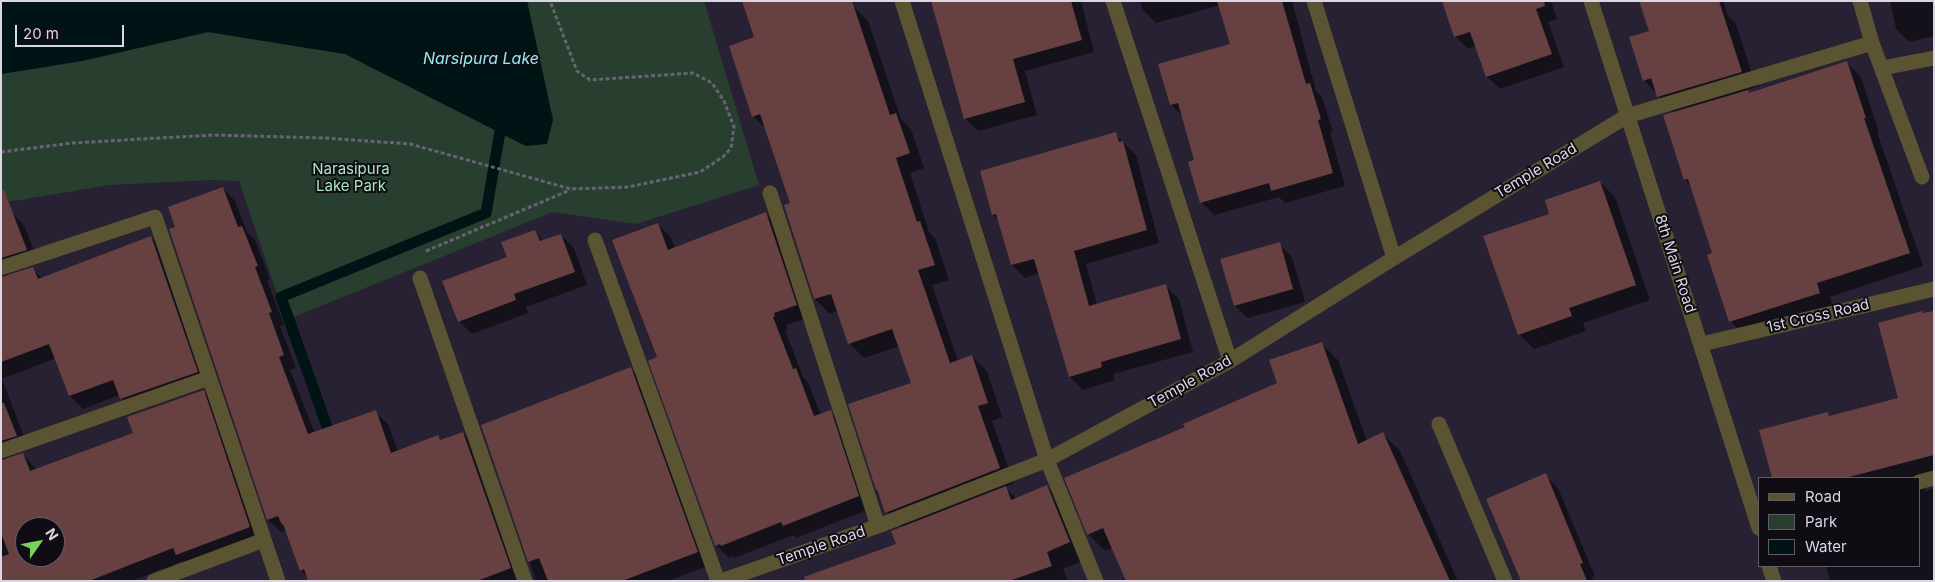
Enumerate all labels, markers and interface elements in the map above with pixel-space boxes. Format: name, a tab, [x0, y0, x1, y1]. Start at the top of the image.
scale bar	[18, 15, 126, 47]
text: 20 m	[23, 24, 59, 43]
water label: Narsipura Lake	[423, 49, 539, 69]
street label: Temple Road	[1492, 140, 1580, 202]
park label: Narasipura Lake Park	[312, 160, 390, 195]
street label: 8th Main Road	[1651, 213, 1699, 315]
street label: 1st Cross Road	[1765, 295, 1871, 337]
street label: Temple Road	[1145, 352, 1235, 412]
legend	[1758, 477, 1920, 567]
text: Road	[1805, 487, 1841, 506]
text: Park	[1805, 512, 1837, 531]
north arrow	[15, 517, 65, 567]
street label: Temple Road	[774, 522, 868, 570]
text: N	[42, 525, 62, 543]
text: Water	[1805, 537, 1847, 556]

